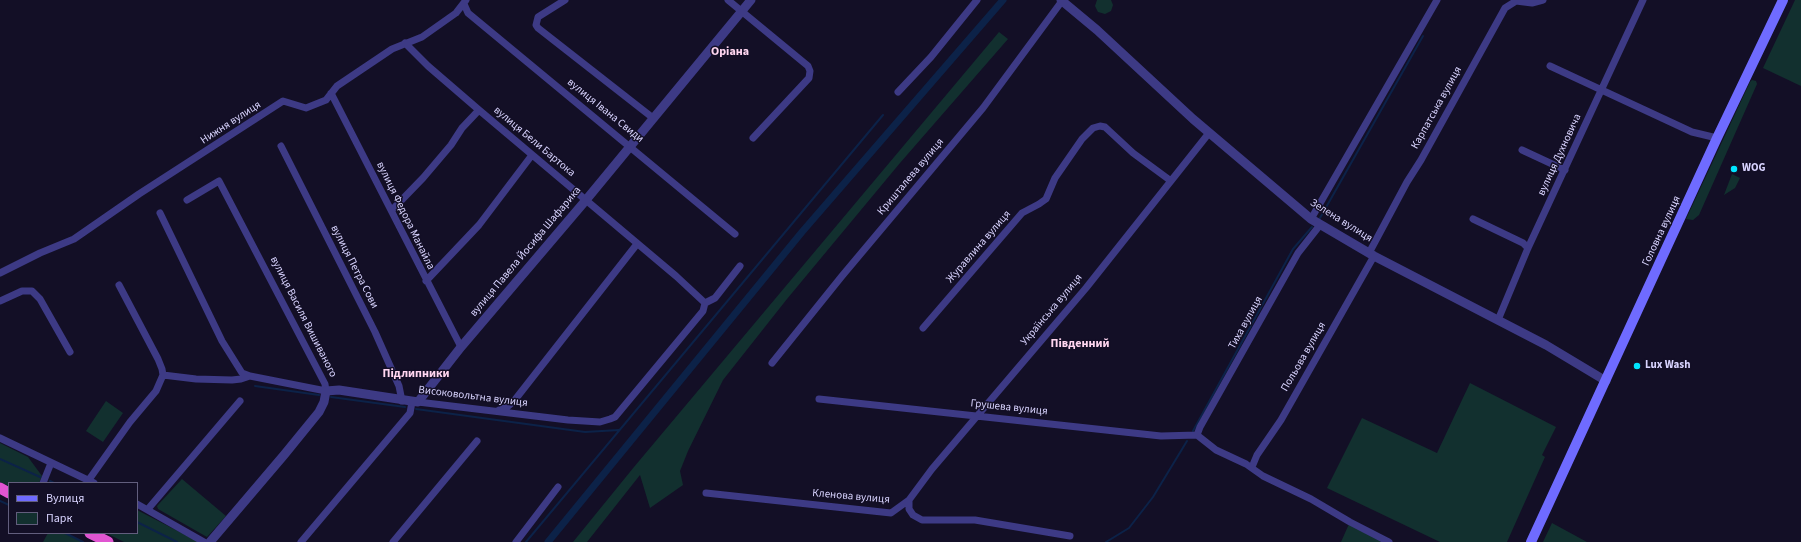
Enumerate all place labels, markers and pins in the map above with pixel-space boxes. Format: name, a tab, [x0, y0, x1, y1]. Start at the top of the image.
place label: WOG	[1742, 162, 1765, 176]
marker: WOG	[1729, 164, 1739, 174]
place label: Lux Wash	[1645, 359, 1690, 373]
marker: Lux Wash	[1632, 361, 1642, 371]

